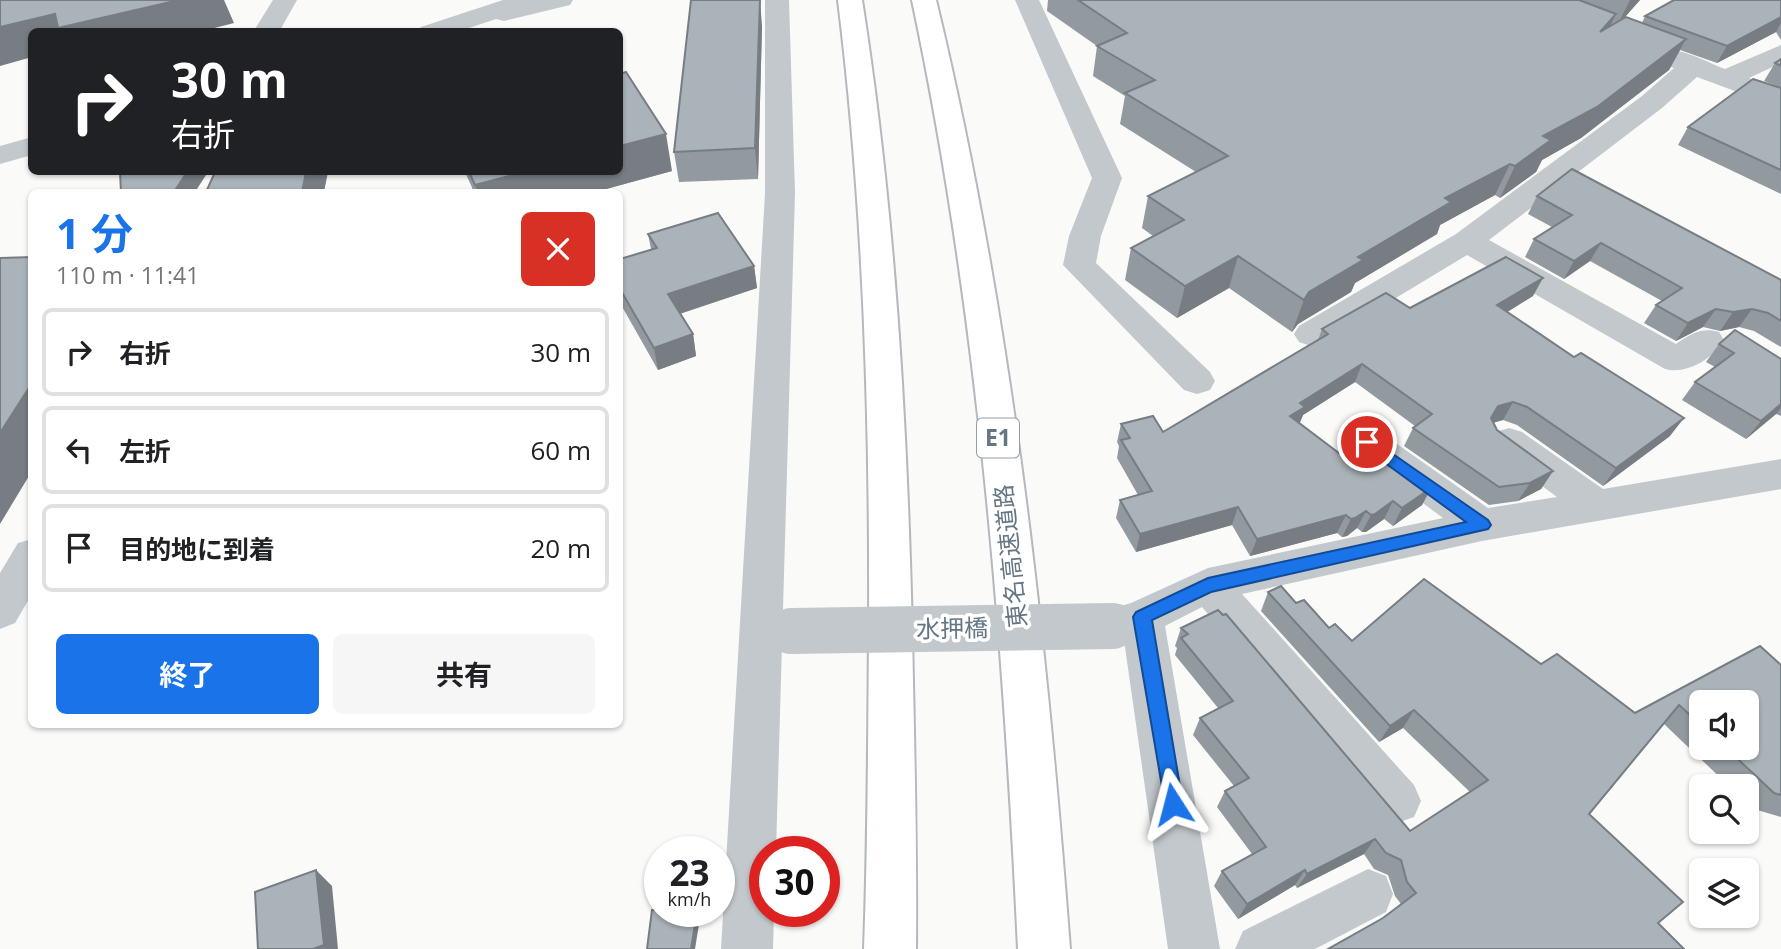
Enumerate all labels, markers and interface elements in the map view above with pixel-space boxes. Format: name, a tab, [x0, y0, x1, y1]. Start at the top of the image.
text: 30 m	[171, 46, 288, 112]
icon: right	[56, 56, 147, 147]
text: 右折	[171, 112, 235, 155]
text: 1 分	[56, 204, 133, 261]
button: close	[521, 212, 595, 286]
text: 110 m · 11:41	[56, 259, 199, 291]
icon: right	[60, 333, 98, 371]
text: 30 m	[530, 334, 591, 370]
text: 右折	[119, 335, 171, 371]
pin	[1337, 412, 1397, 472]
road number: E1	[977, 418, 1019, 458]
icon: arrive	[1348, 423, 1386, 461]
icon: left	[60, 431, 98, 469]
text: 60 m	[530, 432, 591, 468]
text: 左折	[119, 433, 171, 469]
street label: 東名高速道路	[986, 483, 1033, 629]
icon: arrive	[60, 529, 98, 567]
text: 20 m	[530, 530, 591, 566]
text: 目的地に到着	[119, 531, 275, 567]
street label: 水押橋	[916, 610, 988, 645]
button: 終了	[56, 634, 319, 714]
button: 共有	[333, 634, 595, 714]
map controls	[1689, 690, 1759, 928]
button: sound	[1689, 690, 1759, 760]
position arrow	[1136, 767, 1210, 841]
button: search	[1689, 774, 1759, 844]
speed limit sign: 30	[749, 836, 840, 927]
text: 23	[669, 849, 710, 896]
button: layers	[1689, 858, 1759, 928]
text: km/h	[668, 887, 711, 911]

